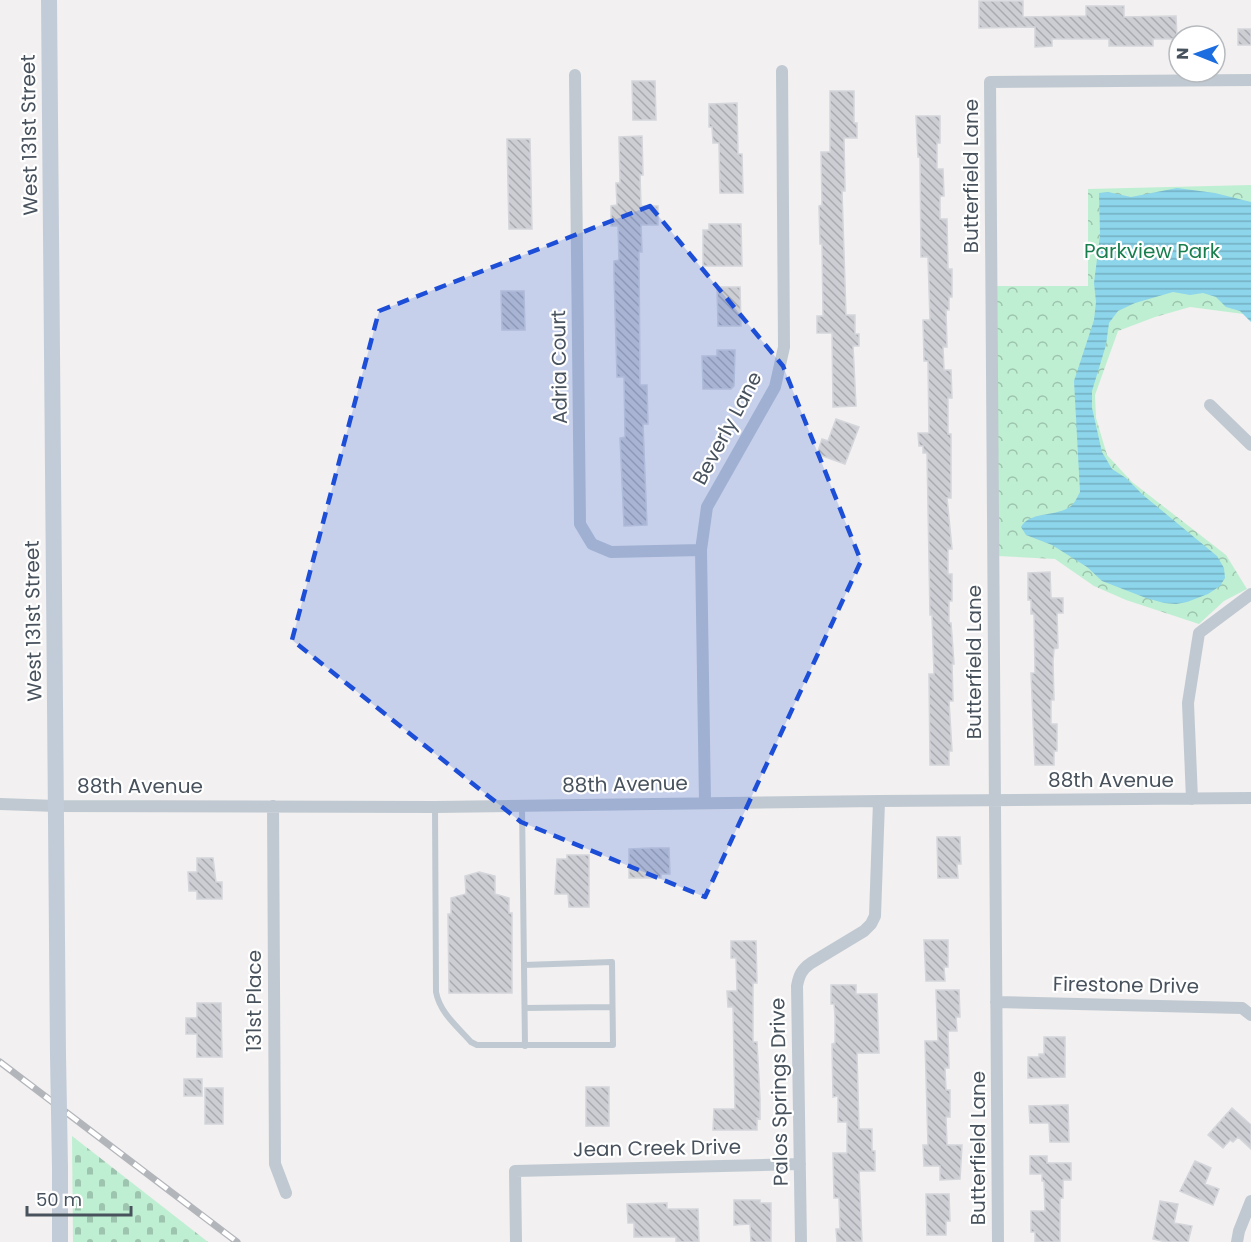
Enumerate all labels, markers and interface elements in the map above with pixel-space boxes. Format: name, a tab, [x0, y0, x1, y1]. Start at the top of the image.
north arrow	[1167, 24, 1227, 84]
text: N	[1171, 48, 1194, 60]
street label: West 131st Street	[14, 54, 44, 216]
street label: Butterfield Lane	[957, 99, 985, 253]
park label: Parkview Park	[1084, 237, 1221, 265]
street label: Adria Court	[544, 310, 574, 424]
street label: Beverly Lane	[685, 366, 769, 490]
street label: West 131st Street	[18, 540, 48, 702]
street label: Butterfield Lane	[960, 585, 988, 739]
street label: 88th Avenue	[1048, 766, 1174, 794]
street label: 88th Avenue	[562, 769, 688, 799]
street label: 88th Avenue	[77, 772, 203, 800]
street label: 131st Place	[240, 950, 268, 1052]
street label: Firestone Drive	[1053, 970, 1199, 1000]
street label: Palos Springs Drive	[763, 998, 795, 1186]
street label: Butterfield Lane	[964, 1071, 992, 1225]
street label: Jean Creek Drive	[573, 1133, 741, 1163]
scale bar	[27, 1179, 130, 1217]
text: 50 m	[36, 1187, 82, 1212]

